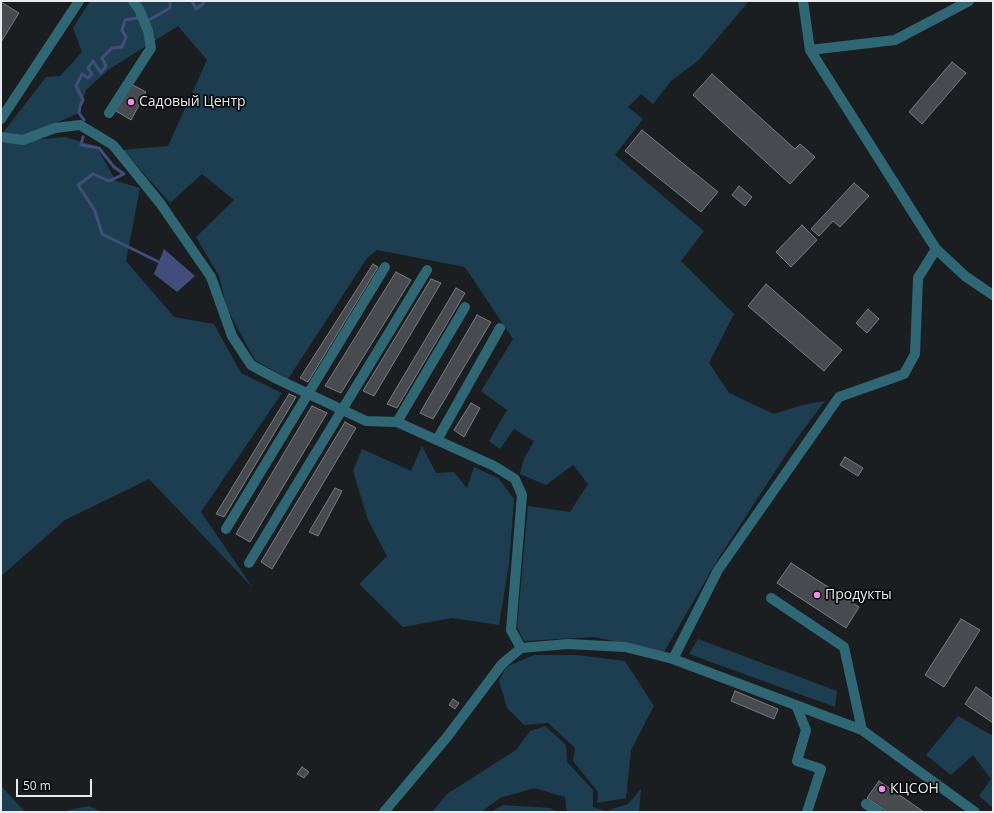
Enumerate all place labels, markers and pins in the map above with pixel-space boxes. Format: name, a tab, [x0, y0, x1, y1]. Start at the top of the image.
place label: Садовый Центр	[139, 94, 246, 110]
marker: Садовый Центр	[126, 97, 136, 107]
place label: Продукты	[825, 587, 892, 603]
marker: Продукты	[812, 590, 822, 600]
place label: КЦСОН	[890, 781, 939, 797]
marker: КЦСОН	[877, 784, 887, 794]

